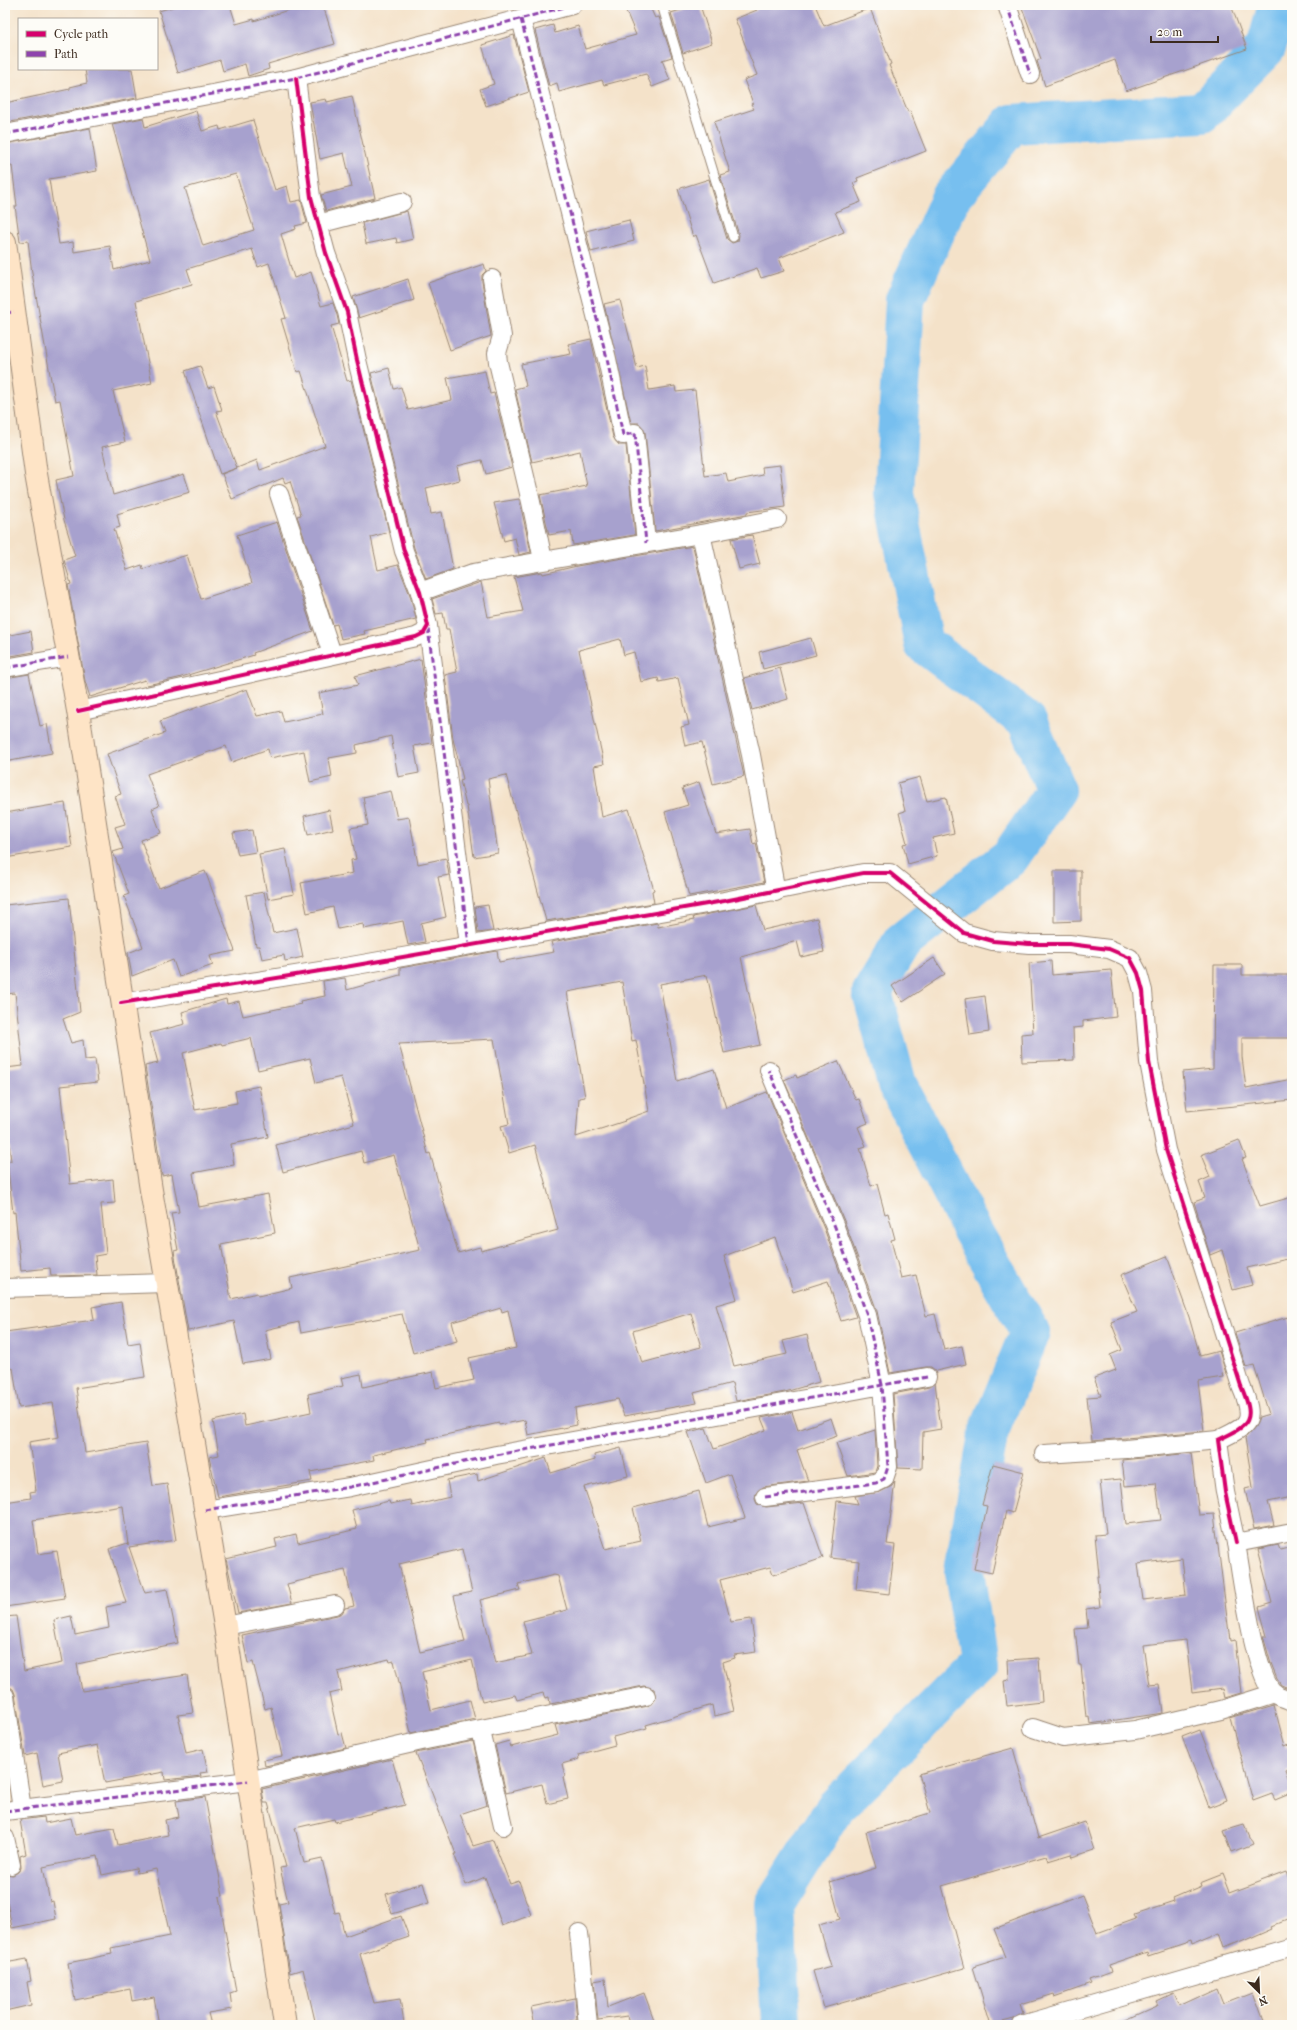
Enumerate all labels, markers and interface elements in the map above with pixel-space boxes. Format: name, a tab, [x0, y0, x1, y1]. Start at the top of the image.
legend	[18, 18, 158, 70]
scale bar	[1151, 18, 1218, 44]
text: 20 m	[1157, 25, 1182, 39]
text: Cycle path	[54, 27, 109, 41]
text: Path	[54, 47, 78, 61]
north arrow	[1239, 1972, 1279, 2012]
text: N	[1256, 1993, 1269, 2009]

